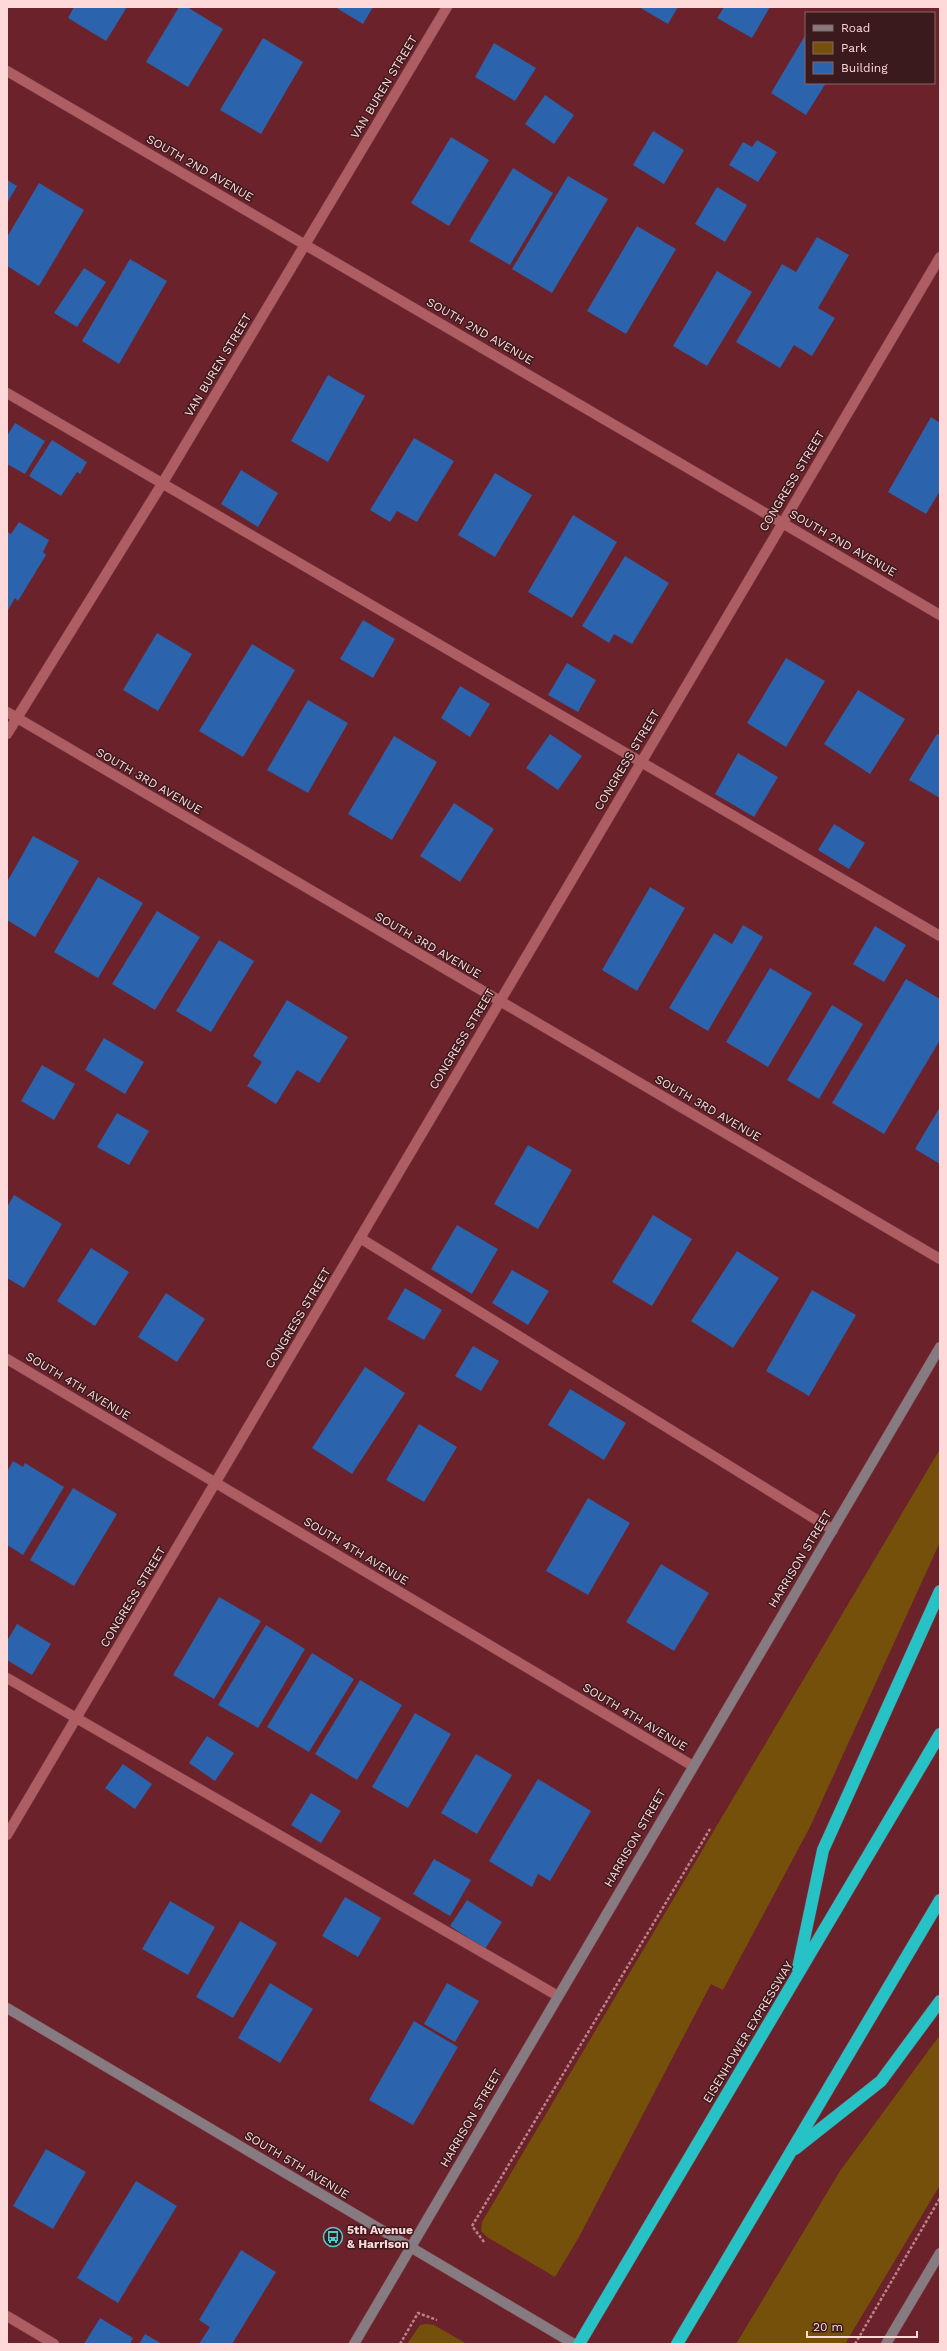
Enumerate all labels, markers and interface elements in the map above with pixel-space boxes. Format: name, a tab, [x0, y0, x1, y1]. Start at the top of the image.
legend	[805, 12, 935, 84]
text: Road	[841, 21, 870, 35]
street label: VAN BUREN STREET	[348, 33, 420, 141]
text: Park	[841, 41, 867, 55]
text: Building	[841, 61, 888, 75]
street label: SOUTH 2ND AVENUE	[144, 132, 256, 204]
street label: SOUTH 2ND AVENUE	[424, 295, 536, 367]
street label: VAN BUREN STREET	[182, 311, 254, 419]
street label: CONGRESS STREET	[756, 428, 828, 534]
street label: SOUTH 2ND AVENUE	[787, 507, 899, 579]
street label: CONGRESS STREET	[591, 707, 663, 813]
street label: SOUTH 3RD AVENUE	[93, 745, 205, 817]
street label: SOUTH 3RD AVENUE	[372, 909, 484, 981]
street label: CONGRESS STREET	[426, 986, 498, 1092]
street label: SOUTH 3RD AVENUE	[652, 1072, 764, 1144]
street label: CONGRESS STREET	[262, 1265, 334, 1371]
street label: SOUTH 4TH AVENUE	[23, 1349, 133, 1423]
street label: HARRISON STREET	[765, 1508, 835, 1610]
street label: SOUTH 4TH AVENUE	[301, 1514, 411, 1588]
street label: CONGRESS STREET	[97, 1544, 169, 1650]
street label: SOUTH 4TH AVENUE	[580, 1680, 690, 1754]
street label: HARRISON STREET	[601, 1786, 669, 1890]
street label: EISENHOWER EXPRESSWAY	[700, 1959, 796, 2105]
street label: HARRISON STREET	[437, 2066, 505, 2170]
street label: SOUTH 5TH AVENUE	[242, 2128, 352, 2202]
place label: 5th Avenue & Harrison	[347, 2223, 413, 2251]
bus stop icon: 5th Avenue & Harrison	[322, 2226, 344, 2248]
scale bar	[807, 2313, 917, 2339]
text: 20 m	[813, 2320, 843, 2334]

